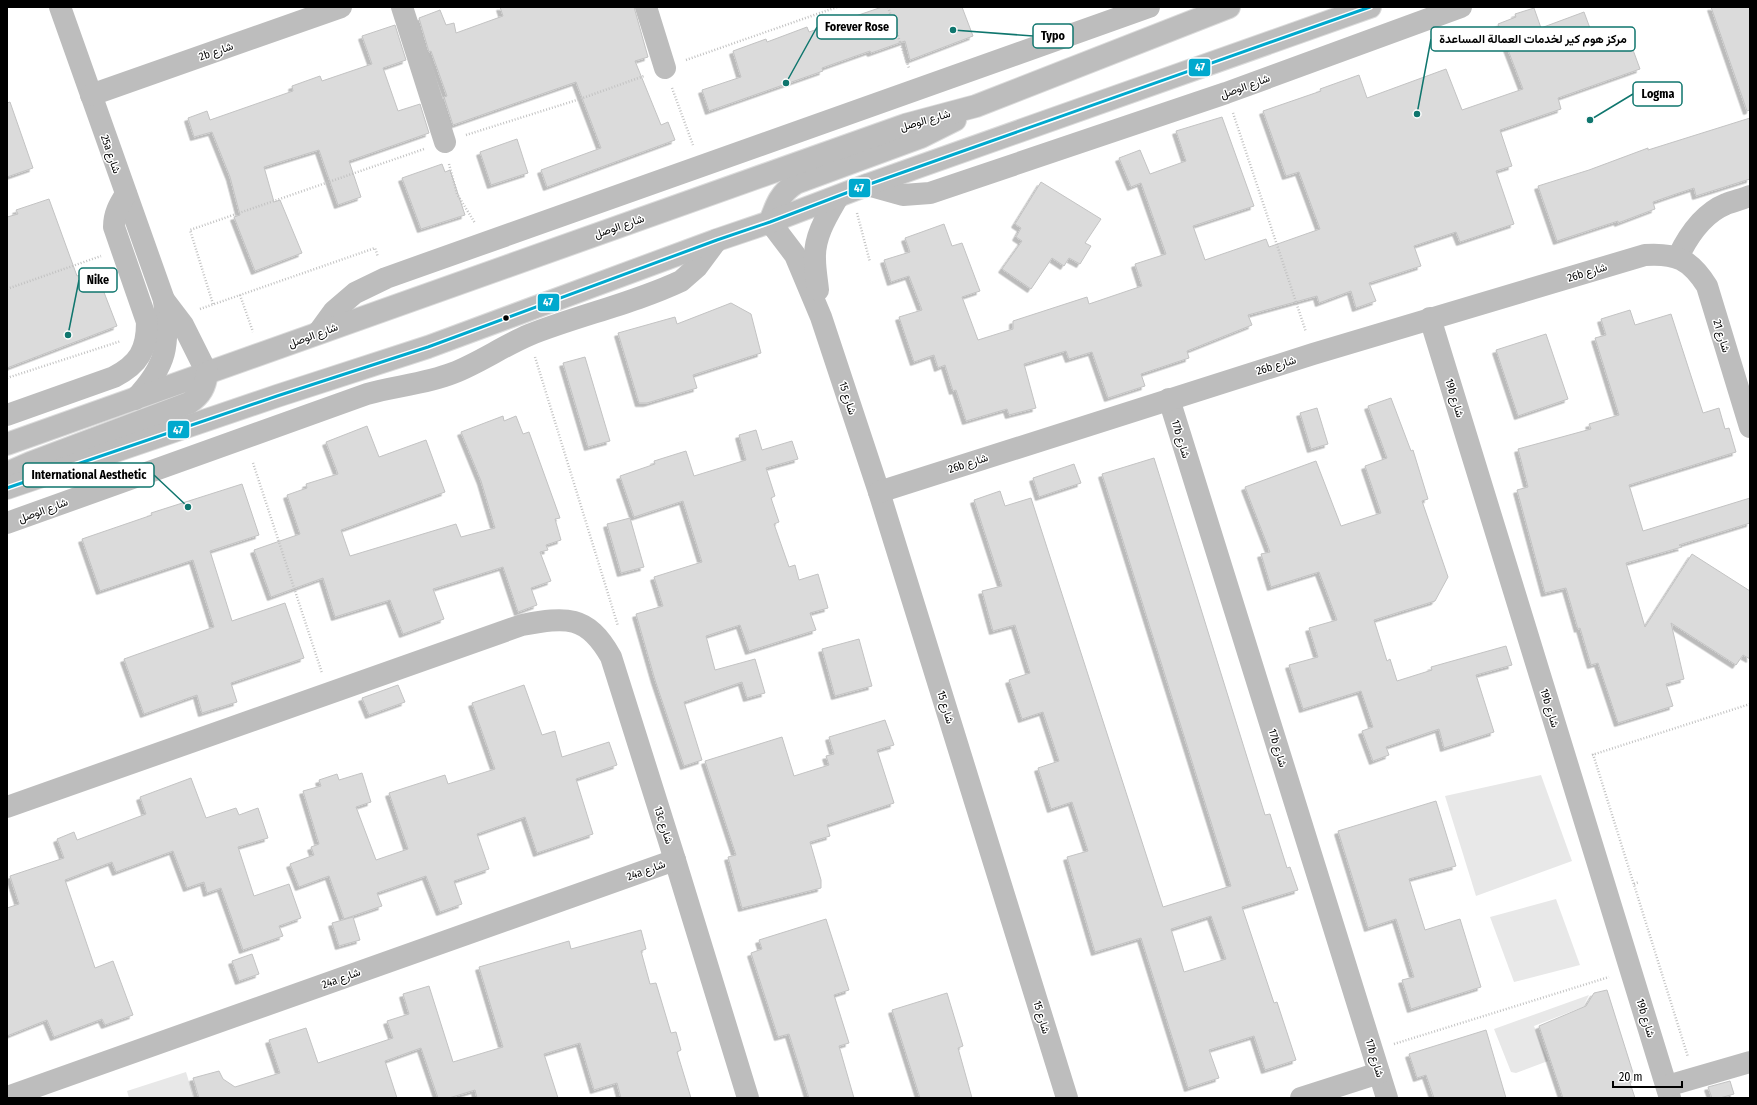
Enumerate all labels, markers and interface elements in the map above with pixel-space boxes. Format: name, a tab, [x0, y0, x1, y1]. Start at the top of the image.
callout: Forever Rose	[817, 15, 897, 39]
text: Forever Rose	[825, 20, 889, 34]
callout: Typo	[1033, 24, 1073, 48]
callout: مركز هوم كير لخدمات العمالة المساعدة	[1431, 27, 1635, 51]
text: Typo	[1041, 29, 1066, 43]
text: مركز هوم كير لخدمات العمالة المساعدة	[1439, 32, 1627, 47]
street label: 2b شارع	[197, 39, 236, 64]
line badge: 47	[1188, 58, 1211, 77]
text: 47	[1195, 61, 1205, 74]
street label: شارع الوصل	[1219, 71, 1272, 102]
callout: Logma	[1633, 82, 1682, 106]
text: Logma	[1642, 87, 1674, 101]
street label: شارع الوصل	[898, 107, 952, 135]
street label: 25a شارع	[97, 133, 123, 176]
line badge: 47	[848, 178, 871, 198]
text: 47	[854, 182, 864, 195]
street label: شارع الوصل	[593, 212, 646, 242]
street label: 26b شارع	[1566, 260, 1609, 286]
callout: Nike	[79, 268, 117, 292]
text: Nike	[87, 273, 109, 287]
line badge: 47	[537, 293, 560, 312]
text: 47	[543, 296, 553, 309]
unlabelled marker	[501, 313, 511, 323]
street label: شارع 21	[1709, 318, 1733, 355]
street label: شارع الوصل	[287, 320, 340, 351]
street label: 26b شارع	[1255, 353, 1298, 379]
street label: 19b شارع	[1441, 377, 1467, 420]
street label: شارع 15	[835, 380, 859, 417]
street label: 17b شارع	[1168, 418, 1193, 460]
line badge: 47	[167, 420, 190, 439]
text: 47	[173, 424, 183, 437]
street label: 26b شارع	[947, 451, 990, 477]
callout: International Aesthetic	[23, 463, 154, 487]
text: International Aesthetic	[32, 468, 147, 482]
street label: شارع الوصل	[17, 495, 70, 526]
street label: 19b شارع	[1536, 687, 1562, 730]
street label: شارع 15	[933, 689, 957, 726]
street label: 17b شارع	[1265, 727, 1290, 769]
street label: 13c شارع	[650, 805, 676, 846]
street label: 24a شارع	[625, 857, 668, 884]
street label: 24a شارع	[320, 965, 363, 992]
street label: 19b شارع	[1632, 997, 1658, 1040]
street label: شارع 15	[1029, 999, 1053, 1036]
street label: 17b شارع	[1362, 1037, 1387, 1079]
scale bar	[1613, 1063, 1682, 1089]
text: 20 m	[1619, 1070, 1643, 1084]

